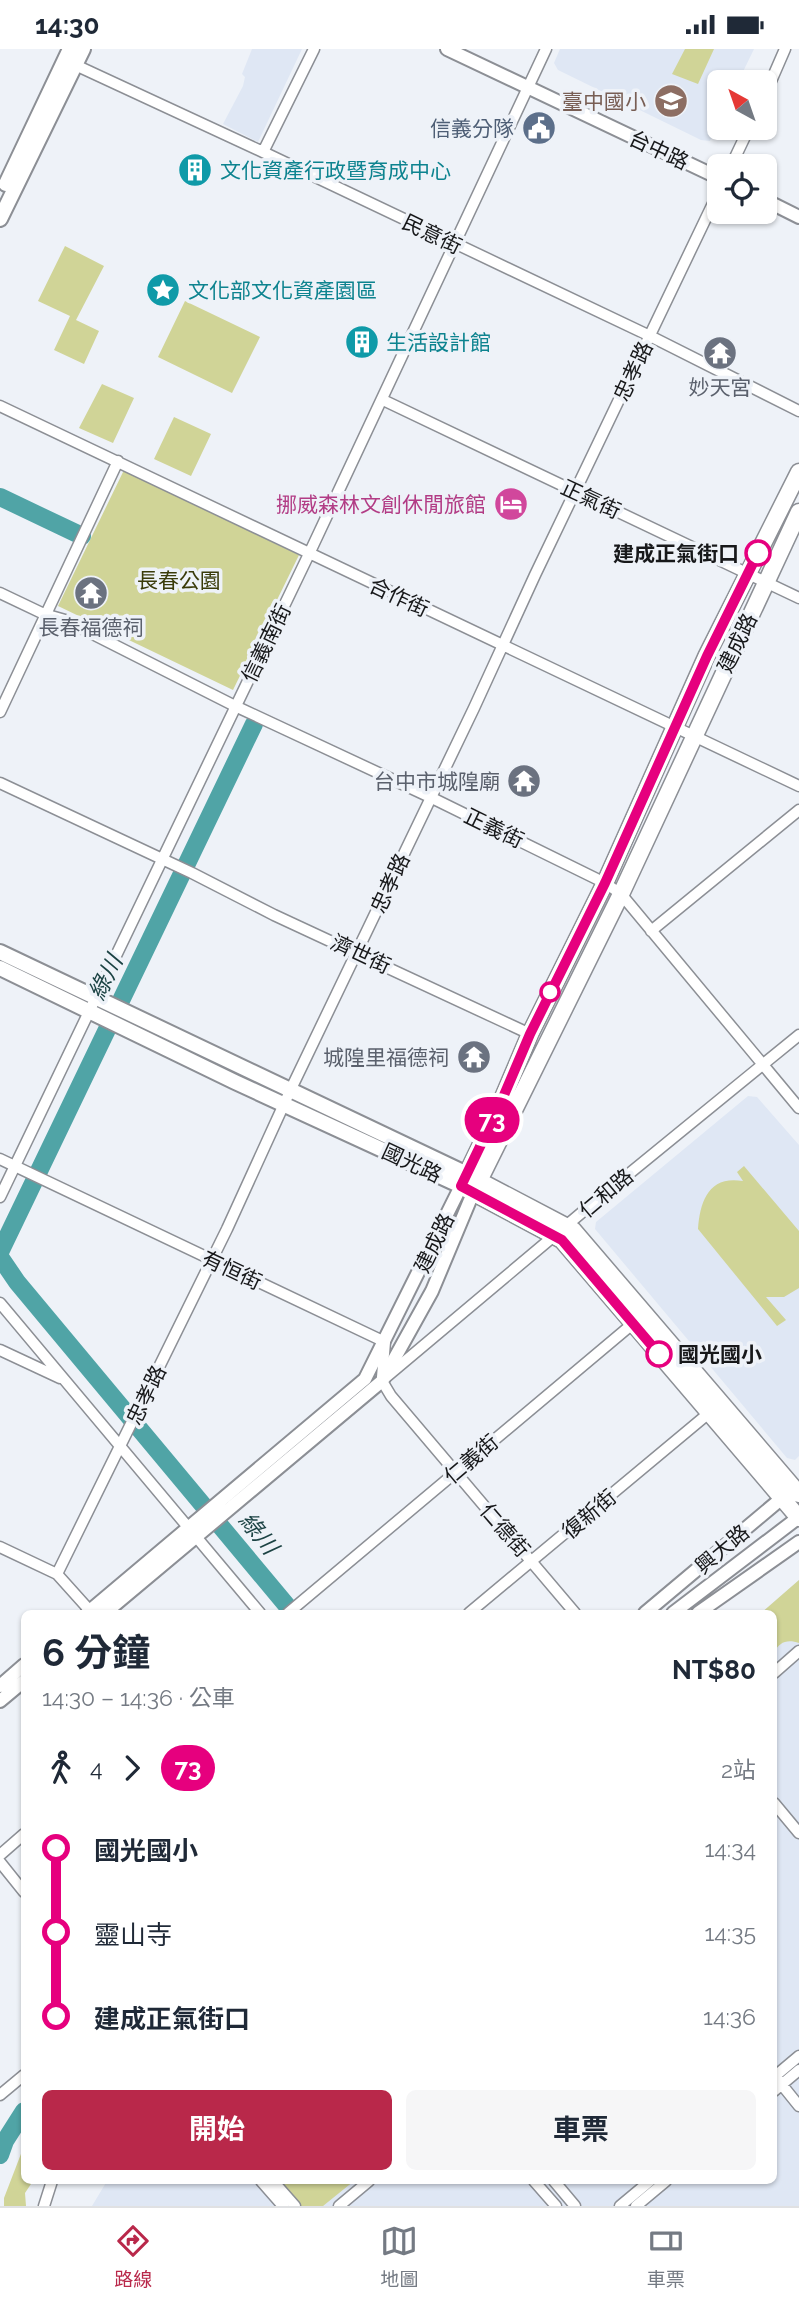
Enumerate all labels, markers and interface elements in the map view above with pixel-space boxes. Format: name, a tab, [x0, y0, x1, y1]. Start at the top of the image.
text: 14:30	[35, 10, 100, 40]
north arrow	[707, 70, 777, 140]
map controls	[707, 70, 777, 224]
school or university icon: 臺中國小	[652, 82, 690, 120]
place label: 臺中國小	[562, 89, 646, 114]
public building icon: 信義分隊	[520, 109, 558, 147]
place label: 信義分隊	[430, 116, 514, 141]
street label: 台中路	[625, 125, 693, 175]
building icon: 文化資產行政暨育成中心	[176, 151, 214, 189]
button: locate	[707, 154, 777, 224]
place label: 文化資產行政暨育成中心	[220, 158, 451, 183]
street label: 民意街	[398, 209, 466, 259]
place icon: 文化部文化資產園區	[144, 271, 182, 309]
place label: 文化部文化資產園區	[188, 278, 377, 303]
building icon: 生活設計館	[343, 323, 381, 361]
place label: 生活設計館	[386, 330, 491, 355]
temple icon: 妙天宮	[701, 334, 739, 372]
street label: 忠孝路	[608, 337, 658, 405]
place label: 妙天宮	[689, 375, 752, 400]
street label: 正氣街	[557, 474, 625, 524]
hotel icon: 挪威森林文創休閒旅館	[492, 485, 530, 523]
place label: 挪威森林文創休閒旅館	[276, 492, 486, 517]
marker: 建成正氣街口	[745, 540, 771, 566]
place label: 建成正氣街口	[613, 541, 739, 566]
park label: 長春公園	[137, 568, 221, 593]
street label: 合作街	[365, 572, 433, 622]
temple icon: 長春福德祠	[72, 574, 110, 612]
street label: 信義南街	[236, 600, 296, 686]
street label: 建成路	[712, 609, 762, 677]
place label: 長春福德祠	[39, 615, 144, 640]
temple icon: 台中市城隍廟	[505, 762, 543, 800]
place label: 台中市城隍廟	[374, 769, 500, 794]
street label: 正義街	[460, 803, 528, 853]
street label: 忠孝路	[365, 849, 415, 917]
street label: 濟世街	[327, 929, 395, 979]
water label: 綠川	[83, 948, 129, 1004]
unlabelled marker	[540, 982, 560, 1002]
temple icon: 城隍里福德祠	[455, 1038, 493, 1076]
place label: 城隍里福德祠	[323, 1045, 449, 1070]
line badge: 73	[461, 1097, 524, 1143]
text: 73	[479, 1105, 505, 1134]
street label: 國光路	[378, 1138, 446, 1188]
street label: 仁和路	[574, 1163, 638, 1223]
street label: 建成路	[409, 1209, 459, 1277]
street label: 有恒街	[198, 1245, 266, 1295]
marker: 國光國小	[646, 1341, 672, 1367]
place label: 國光國小	[678, 1342, 762, 1367]
street label: 忠孝路	[121, 1361, 171, 1429]
street label: 仁義街	[439, 1429, 503, 1489]
street label: 復新街	[557, 1484, 621, 1544]
street label: 仁德街	[475, 1498, 535, 1562]
water label: 綠川	[234, 1507, 286, 1562]
street label: 興大路	[690, 1519, 754, 1579]
text: 6 分鐘	[42, 1630, 150, 1675]
text: NT$80	[672, 1655, 756, 1685]
text: 14:30 – 14:36 · 公車	[42, 1684, 235, 1711]
icon: walk	[42, 1749, 80, 1787]
icon: forward	[113, 1749, 151, 1787]
text: 73	[175, 1753, 201, 1782]
text: 4	[90, 1754, 103, 1781]
text: 2站	[721, 1756, 756, 1783]
text: 14:34	[704, 1835, 756, 1862]
text: 國光國小	[94, 1836, 198, 1866]
text: 14:35	[704, 1919, 756, 1946]
text: 靈山寺	[94, 1920, 172, 1950]
text: 14:36	[703, 2003, 756, 2030]
text: 建成正氣街口	[94, 2004, 250, 2034]
button: 開始	[42, 2090, 392, 2170]
button: 車票	[406, 2090, 756, 2170]
tab: 路線	[114, 2222, 152, 2291]
tab: 地圖	[380, 2222, 419, 2291]
tab: 車票	[647, 2222, 685, 2291]

